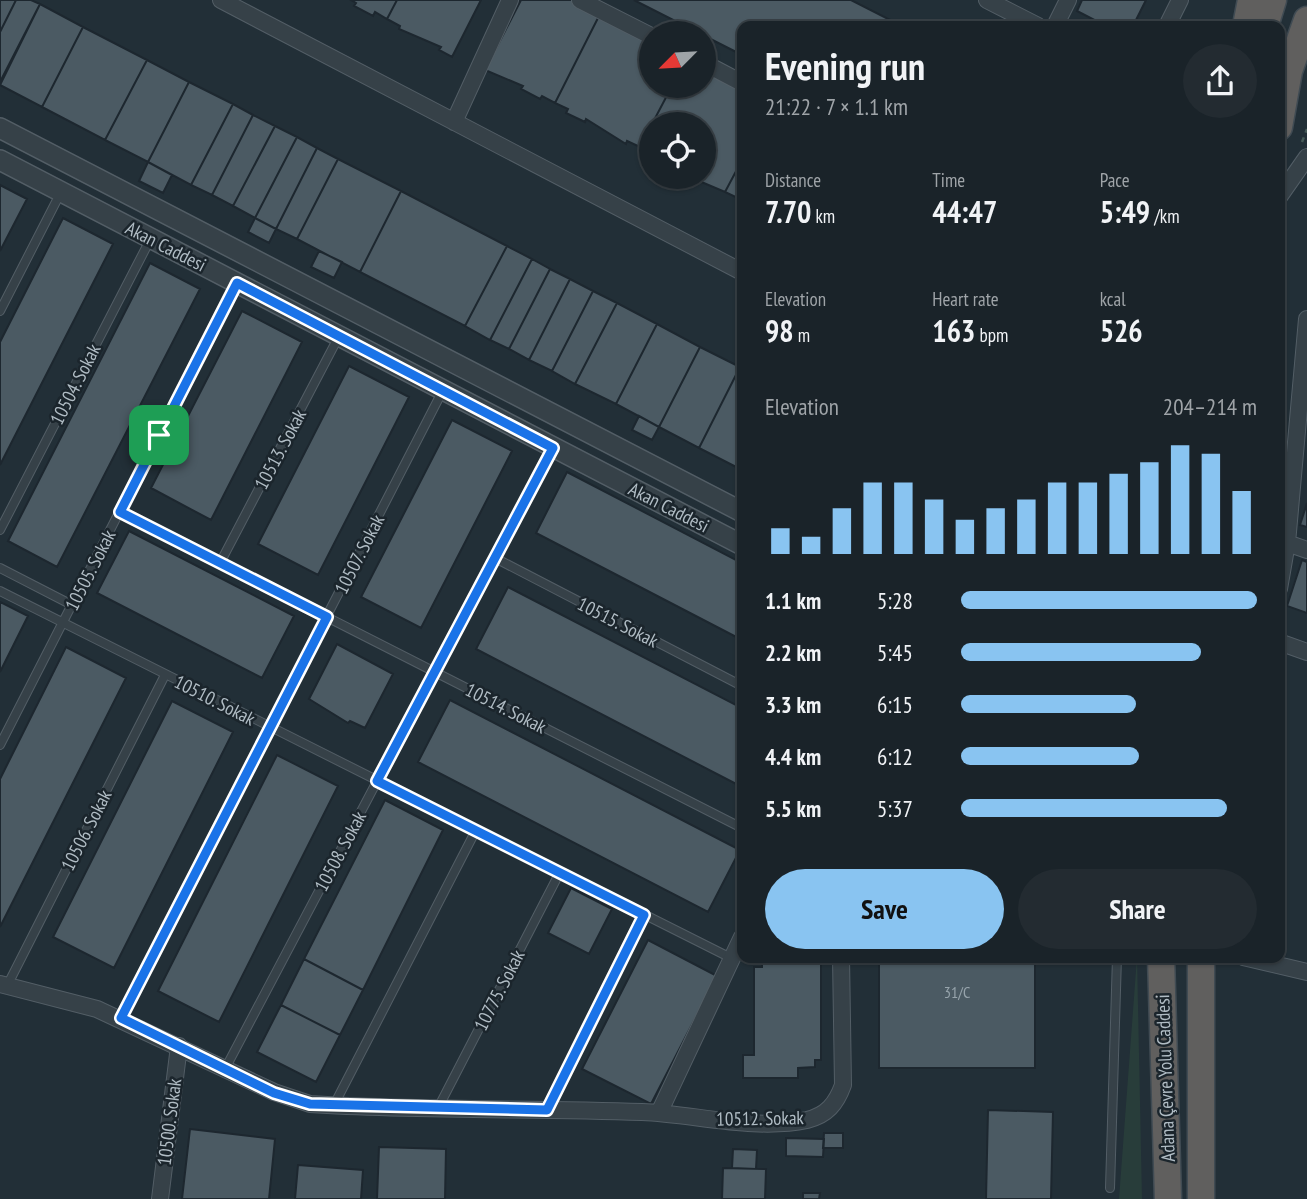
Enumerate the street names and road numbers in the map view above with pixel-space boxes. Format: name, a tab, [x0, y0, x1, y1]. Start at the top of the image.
street label: Akan Caddesi	[122, 216, 210, 276]
street label: 10504. Sokak	[44, 339, 106, 428]
street label: 10513. Sokak	[249, 404, 311, 493]
street label: Akan Caddesi	[625, 477, 713, 537]
street label: 10507. Sokak	[329, 510, 389, 598]
street label: 10505. Sokak	[59, 525, 121, 614]
street label: 10515. Sokak	[574, 591, 663, 653]
street label: 10510. Sokak	[171, 669, 260, 731]
street label: 10514. Sokak	[462, 677, 551, 739]
street label: 10506. Sokak	[55, 785, 117, 874]
street label: 10508. Sokak	[309, 806, 371, 895]
street label: 10775. Sokak	[468, 945, 530, 1034]
street label: Adana Çevre Yolu Caddesi	[1150, 994, 1180, 1162]
street label: 10500. Sokak	[152, 1076, 186, 1167]
street label: 10512. Sokak	[716, 1105, 805, 1131]

